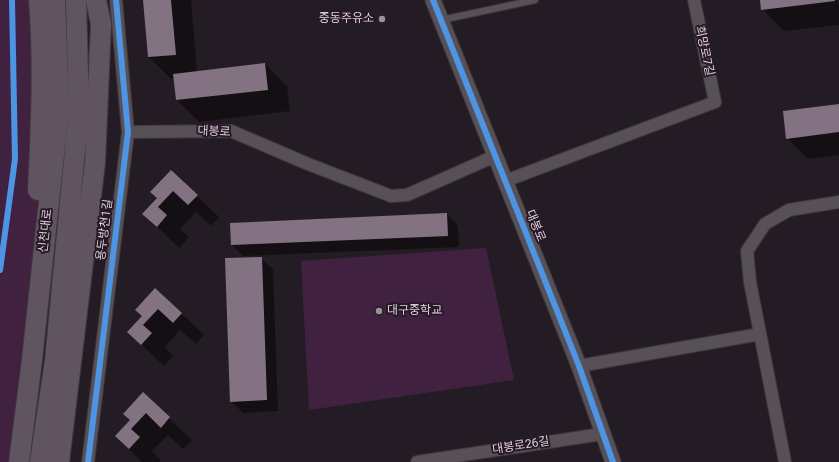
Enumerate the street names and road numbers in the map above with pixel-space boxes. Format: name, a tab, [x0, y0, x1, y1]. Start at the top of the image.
street label: 희망로7길	[692, 25, 716, 77]
street label: 대봉로	[197, 124, 231, 140]
street label: 용두방천1길	[94, 198, 116, 262]
street label: 신천대로	[37, 208, 55, 254]
street label: 대봉로	[522, 208, 548, 244]
street label: 대봉로26길	[491, 434, 551, 458]

